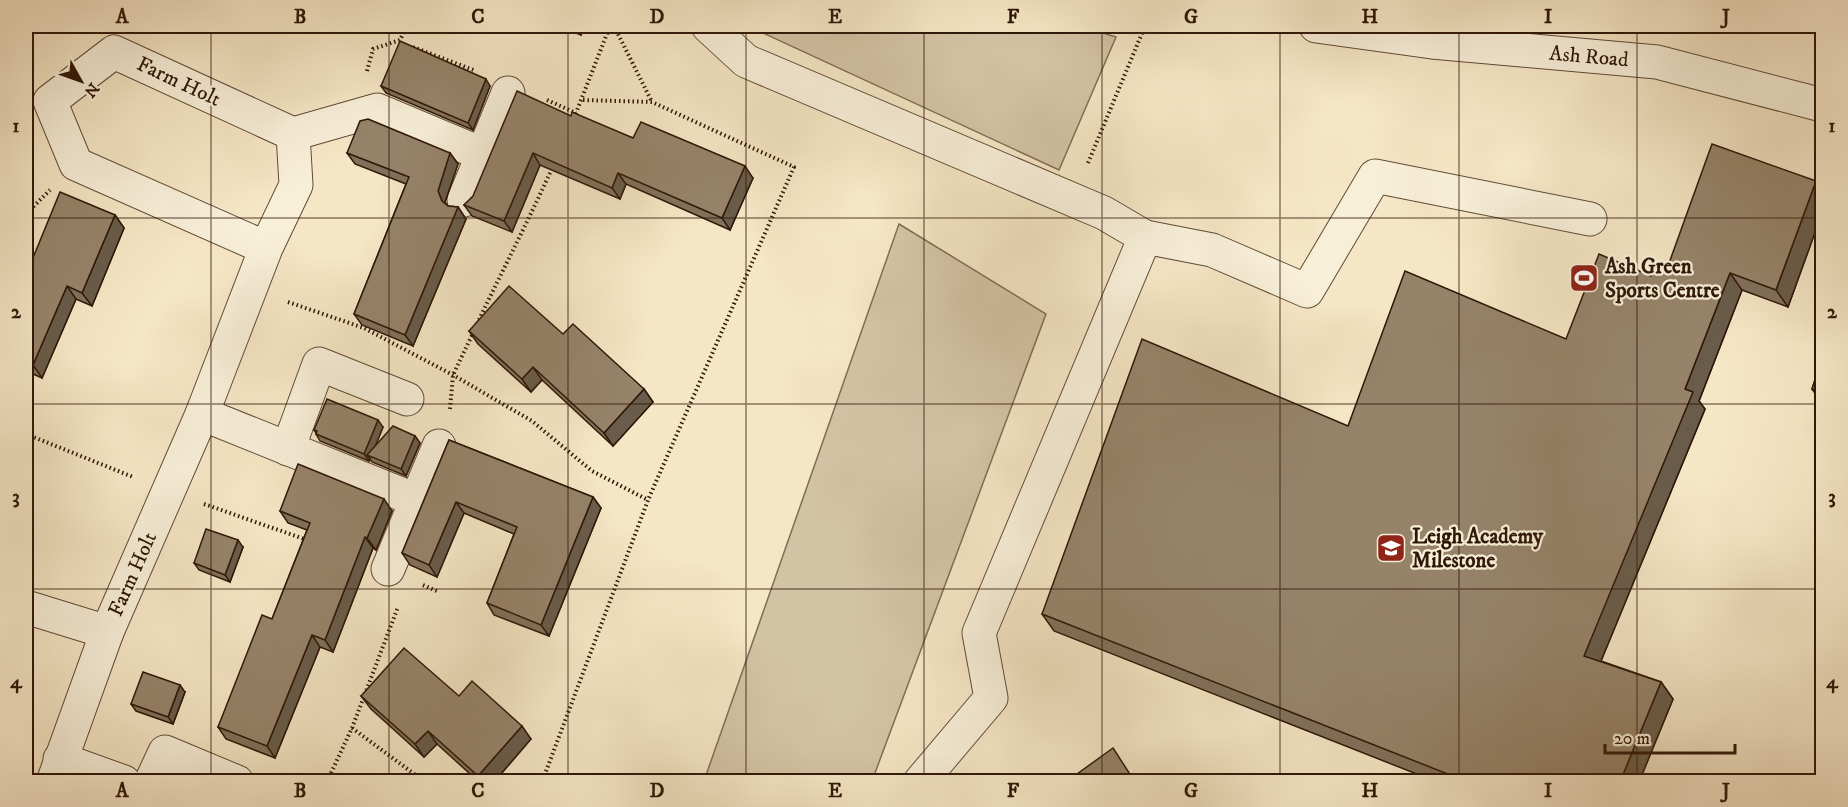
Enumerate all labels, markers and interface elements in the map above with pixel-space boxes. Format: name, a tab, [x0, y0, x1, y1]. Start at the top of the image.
text: A	[115, 5, 130, 30]
text: B	[294, 5, 306, 30]
text: C	[471, 5, 485, 30]
text: D	[650, 5, 665, 30]
text: E	[828, 5, 842, 30]
text: F	[1007, 5, 1020, 30]
text: G	[1184, 5, 1198, 30]
text: H	[1362, 5, 1379, 30]
text: I	[1544, 5, 1552, 30]
text: J	[1720, 5, 1730, 30]
street label: Ash Road	[1548, 41, 1630, 73]
north arrow	[51, 51, 111, 111]
street label: Farm Holt	[132, 51, 225, 113]
text: N	[80, 79, 104, 101]
text: 1	[12, 114, 20, 139]
text: 1	[1828, 114, 1836, 139]
place label: Ash Green Sports Centre	[1604, 254, 1720, 304]
sports icon: Ash Green Sports Centre	[1568, 262, 1600, 294]
text: 2	[11, 300, 22, 325]
text: 2	[1827, 300, 1838, 325]
text: 3	[12, 485, 20, 510]
text: 3	[1828, 485, 1836, 510]
place label: Leigh Academy Milestone	[1412, 524, 1544, 574]
street label: Farm Holt	[103, 528, 163, 621]
school or university icon: Leigh Academy Milestone	[1375, 532, 1407, 564]
text: 4	[10, 670, 23, 695]
text: 4	[1826, 670, 1839, 695]
scale bar	[1605, 717, 1736, 755]
text: 20 m	[1614, 728, 1650, 750]
text: A	[115, 779, 130, 804]
text: B	[294, 779, 306, 804]
text: C	[471, 779, 485, 804]
text: D	[650, 779, 665, 804]
text: E	[828, 779, 842, 804]
text: F	[1007, 779, 1020, 804]
text: G	[1184, 779, 1198, 804]
text: H	[1362, 779, 1379, 804]
text: I	[1544, 779, 1552, 804]
text: J	[1720, 779, 1730, 804]

